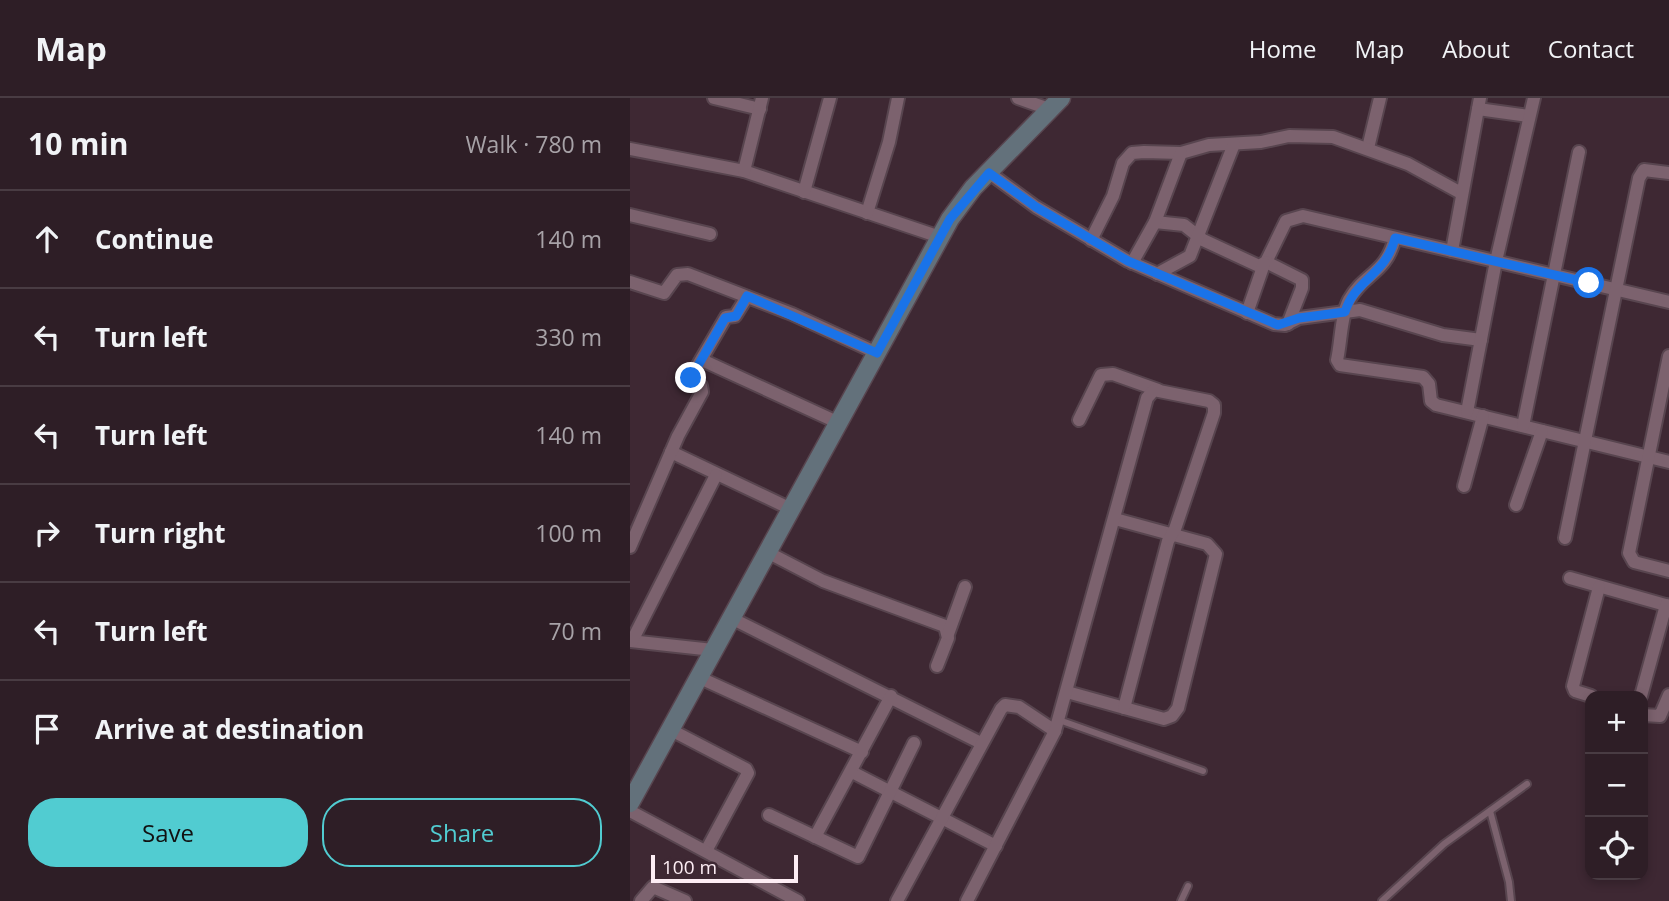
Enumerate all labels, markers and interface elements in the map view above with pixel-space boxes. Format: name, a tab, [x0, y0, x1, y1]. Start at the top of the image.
text: Map	[35, 26, 107, 71]
text: Home	[1249, 32, 1317, 65]
text: Map	[1355, 32, 1404, 65]
text: About	[1442, 32, 1510, 65]
text: Contact	[1548, 32, 1634, 65]
text: 10 min	[28, 123, 128, 164]
text: Walk · 780 m	[465, 128, 602, 160]
icon: ahead	[28, 220, 66, 258]
text: Continue	[95, 221, 214, 257]
text: 140 m	[535, 223, 602, 255]
route start	[1573, 267, 1604, 298]
icon: left	[28, 318, 66, 356]
text: Turn left	[95, 319, 207, 355]
text: 330 m	[535, 321, 602, 353]
route end	[675, 362, 706, 393]
icon: left	[28, 416, 66, 454]
text: Turn left	[95, 417, 207, 453]
text: 140 m	[535, 419, 602, 451]
icon: right	[28, 514, 66, 552]
text: Turn right	[95, 515, 226, 551]
text: 100 m	[535, 517, 602, 549]
icon: left	[28, 612, 66, 650]
text: Turn left	[95, 613, 207, 649]
text: 70 m	[548, 615, 602, 647]
map controls	[1585, 691, 1648, 880]
button: +	[1585, 691, 1648, 754]
icon: arrive	[28, 710, 66, 748]
text: Arrive at destination	[95, 711, 364, 747]
button: −	[1585, 754, 1648, 817]
button: Save	[28, 798, 308, 867]
button: Share	[322, 798, 602, 867]
button: locate	[1585, 817, 1648, 880]
scale bar	[651, 852, 798, 884]
text: 100 m	[662, 854, 717, 880]

